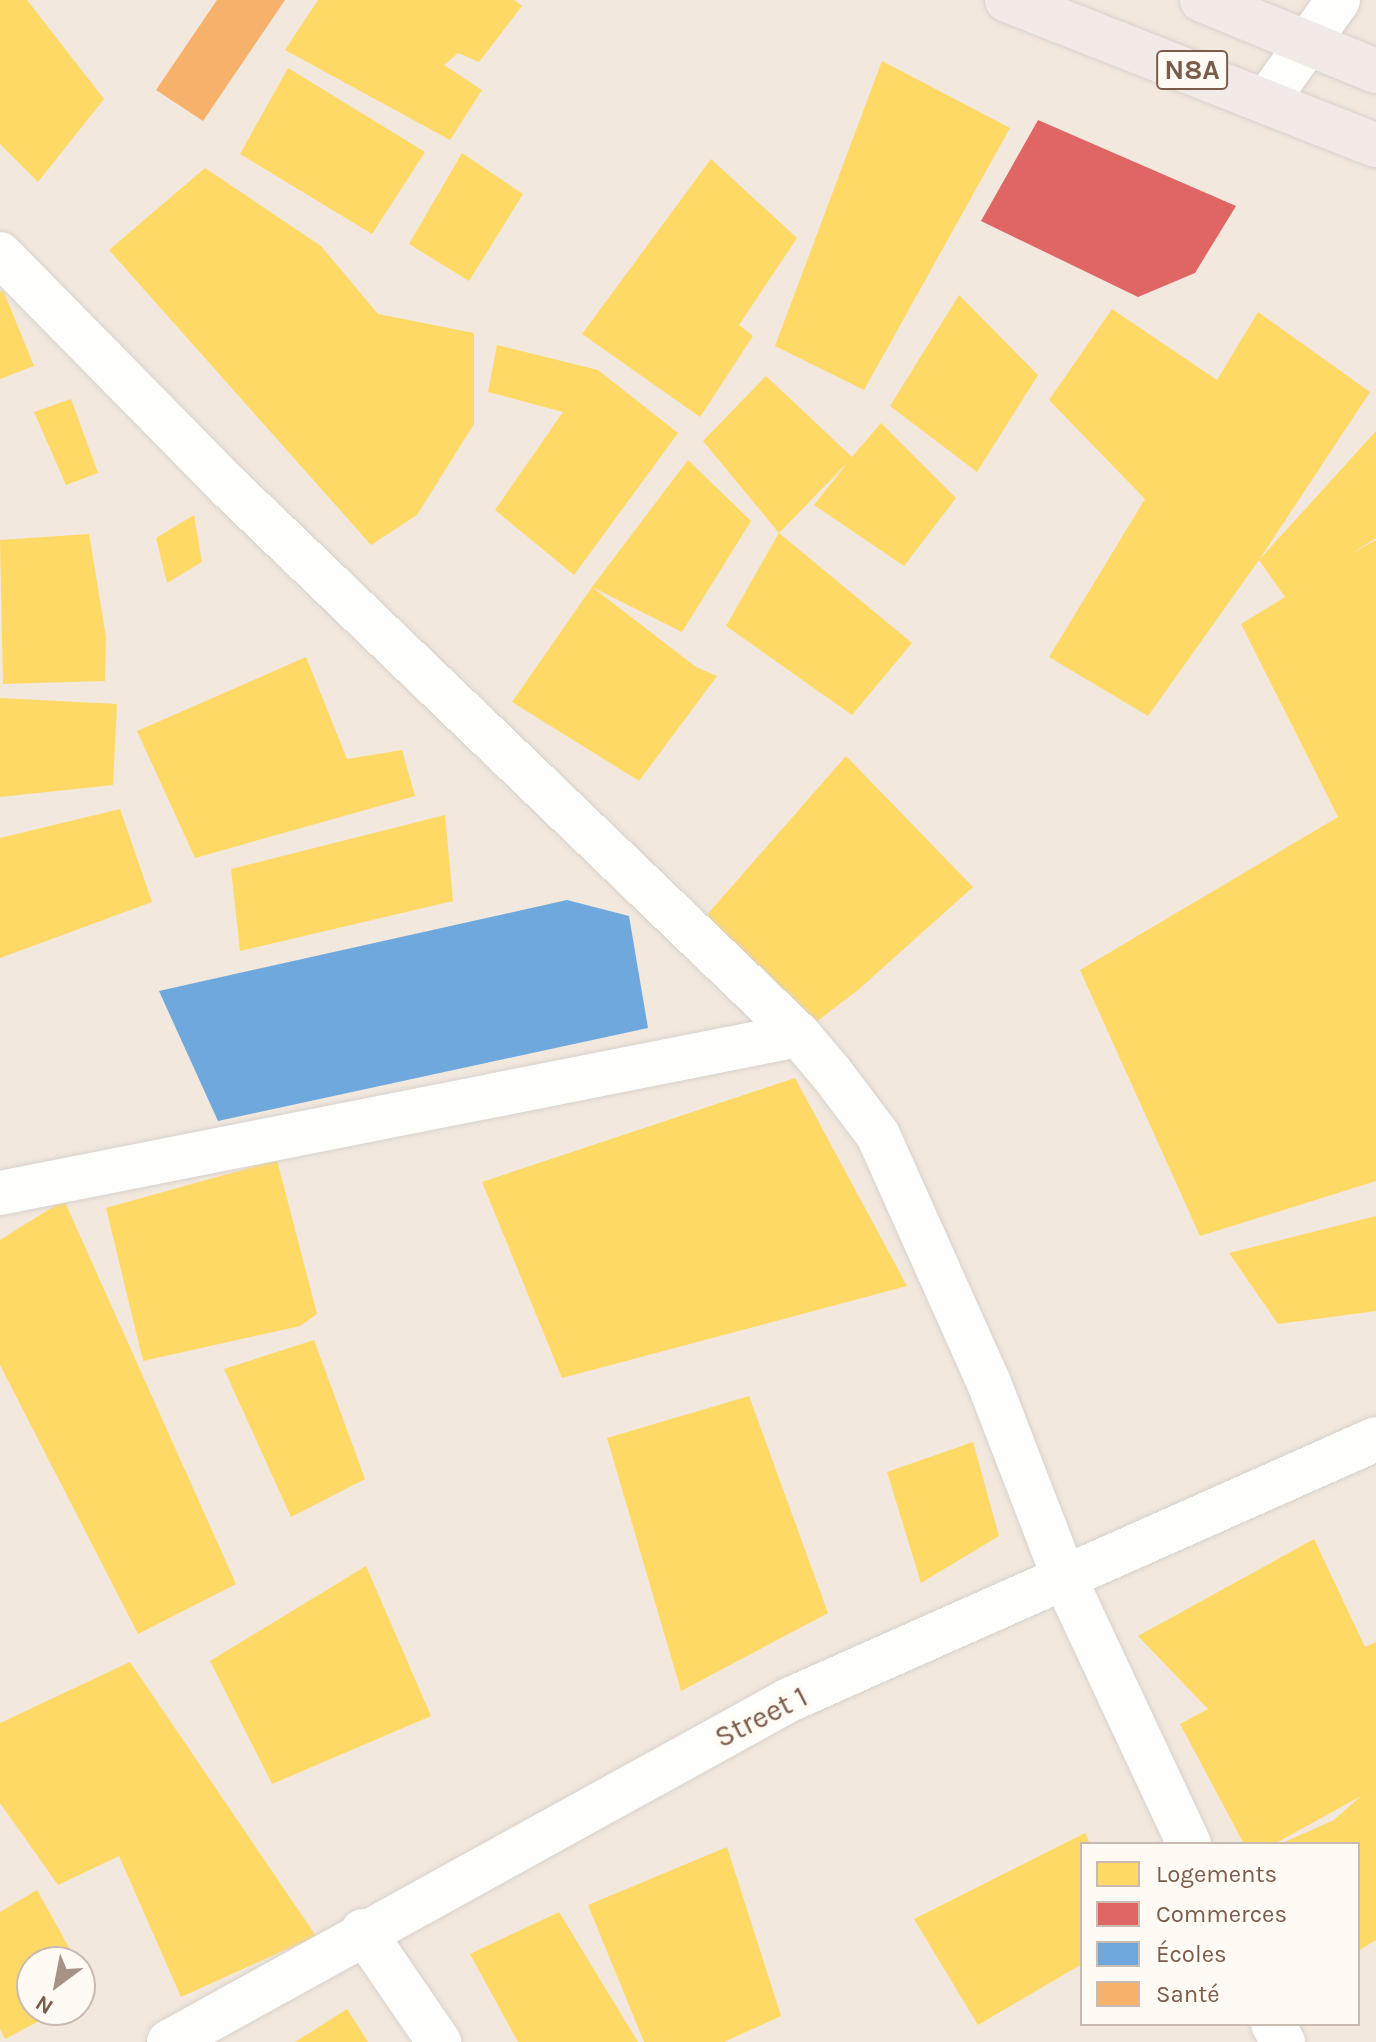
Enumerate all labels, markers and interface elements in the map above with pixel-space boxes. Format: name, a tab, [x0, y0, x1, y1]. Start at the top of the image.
road number: N8A	[1156, 46, 1228, 94]
street label: Street 1	[709, 1678, 813, 1756]
legend	[1080, 1842, 1360, 2026]
text: Logements	[1156, 1860, 1277, 1888]
text: Commerces	[1156, 1900, 1287, 1928]
text: Écoles	[1156, 1940, 1227, 1968]
north arrow	[16, 1946, 96, 2026]
text: Santé	[1156, 1980, 1220, 2008]
text: N	[31, 1989, 58, 2020]

